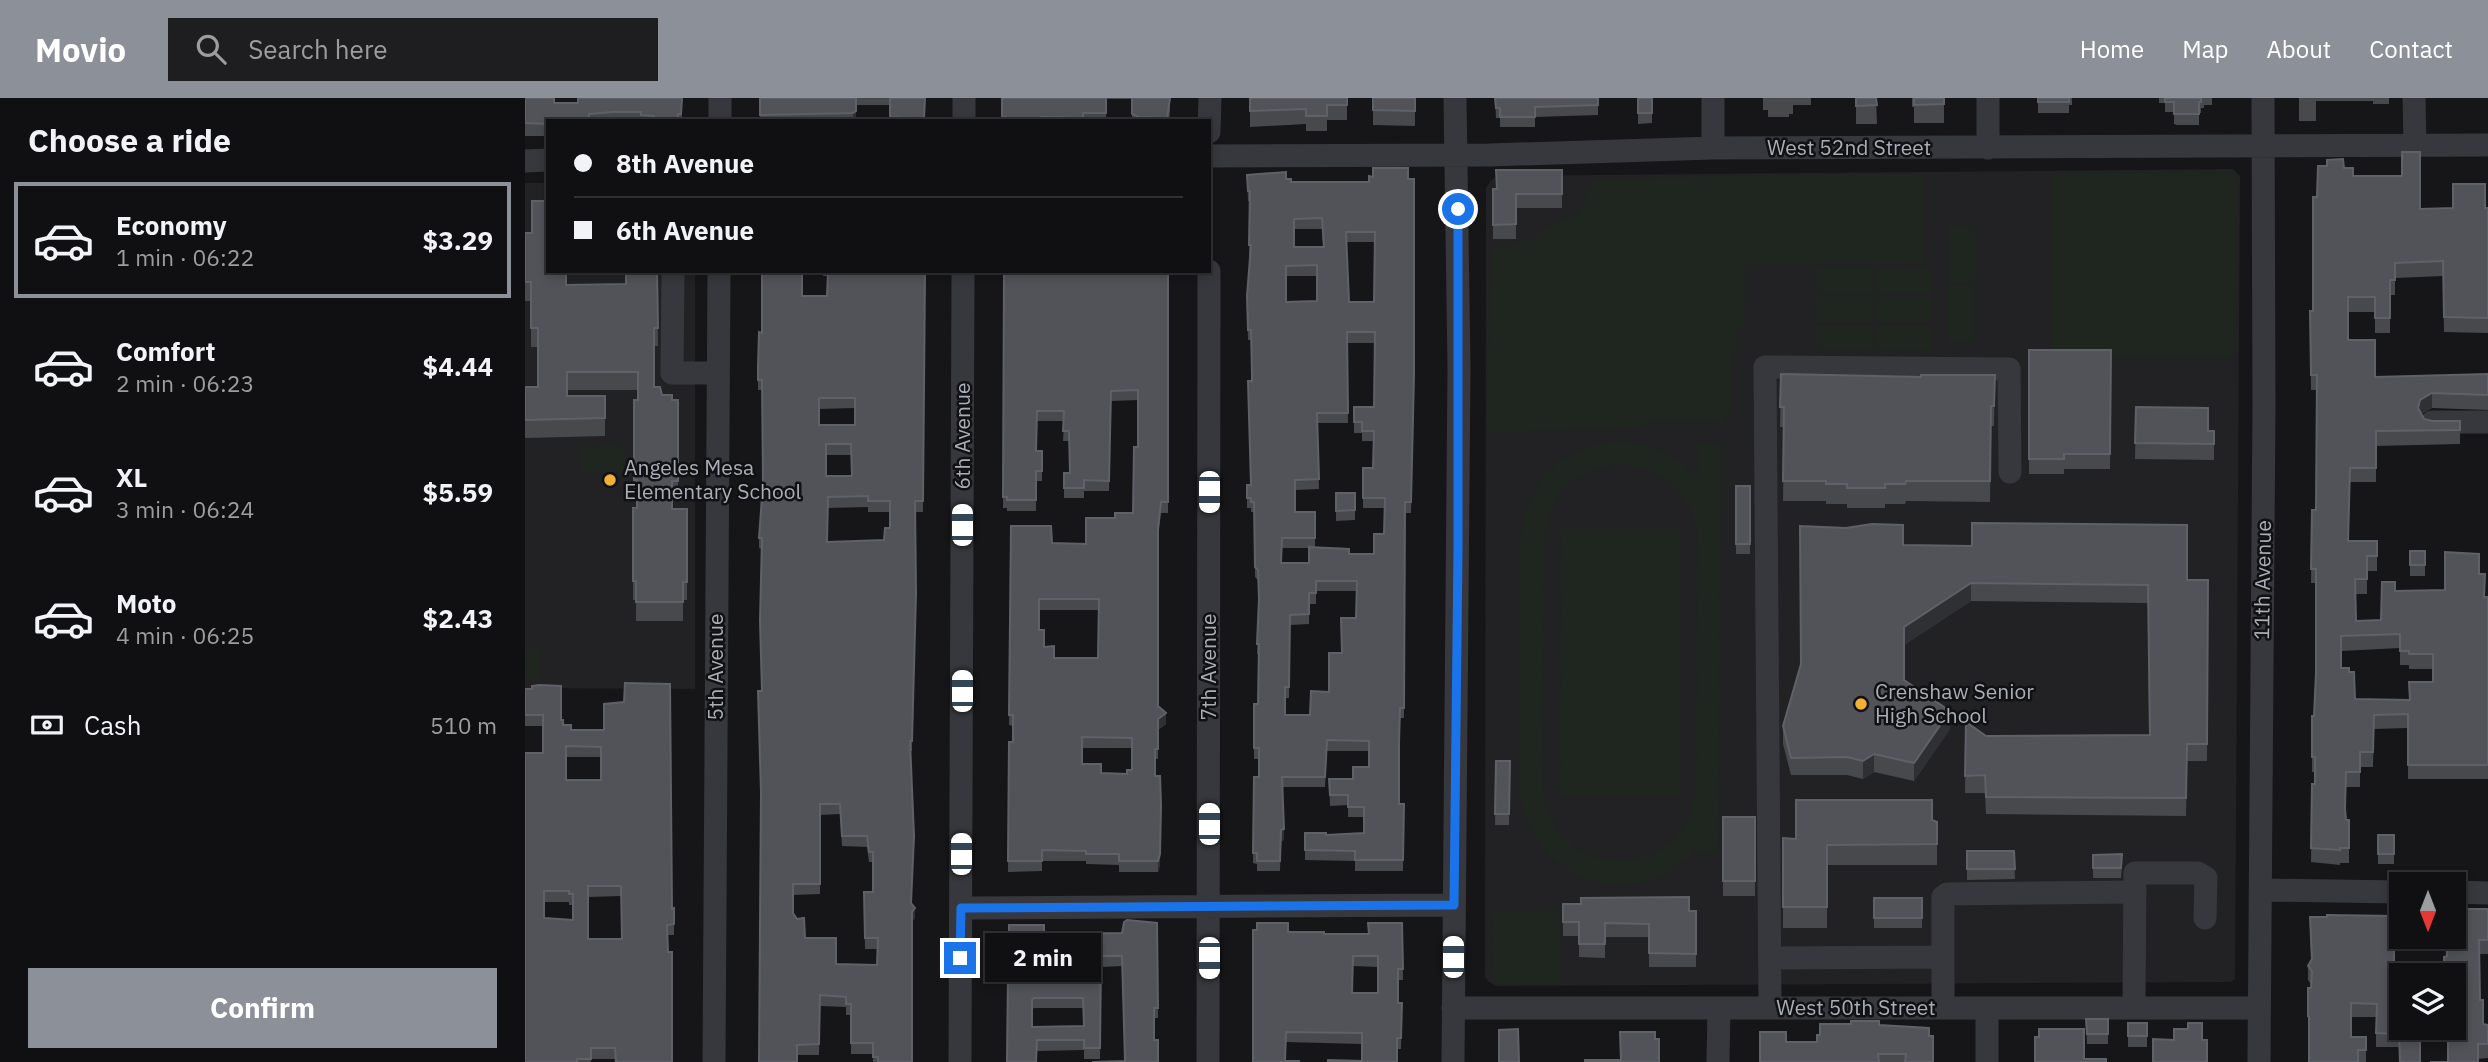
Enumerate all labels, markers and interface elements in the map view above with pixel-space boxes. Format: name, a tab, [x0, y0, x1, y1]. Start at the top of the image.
search box	[168, 18, 658, 81]
text: Movio	[35, 28, 126, 71]
icon: search	[192, 30, 230, 68]
text: Search here	[248, 32, 388, 66]
text: Home	[2080, 33, 2144, 65]
text: Map	[2182, 33, 2228, 65]
text: About	[2266, 33, 2331, 65]
text: Contact	[2369, 33, 2453, 65]
text: Choose a ride	[28, 119, 231, 161]
street label: West 52nd Street	[1767, 133, 1931, 161]
text: 8th Avenue	[616, 146, 754, 180]
route start	[1442, 193, 1474, 225]
text: Economy	[116, 208, 227, 242]
icon: car	[32, 209, 95, 272]
text: 6th Avenue	[616, 213, 754, 247]
text: $3.29	[423, 223, 493, 257]
text: 1 min · 06:22	[116, 242, 254, 272]
text: Comfort	[116, 334, 215, 368]
icon: car	[32, 335, 95, 398]
text: $4.44	[423, 349, 493, 383]
text: 2 min · 06:23	[116, 368, 254, 398]
street label: 6th Avenue	[948, 383, 976, 489]
place label: Angeles Mesa Elementary School	[624, 453, 801, 505]
text: XL	[116, 460, 147, 494]
icon: car	[32, 461, 95, 524]
car	[1199, 471, 1220, 513]
marker: Angeles Mesa Elementary School	[602, 472, 618, 488]
text: $5.59	[423, 475, 493, 509]
text: 3 min · 06:24	[116, 494, 254, 524]
car	[952, 504, 973, 546]
street label: 11th Avenue	[2247, 520, 2277, 640]
text: Moto	[116, 586, 176, 620]
icon: car	[32, 587, 95, 650]
text: $2.43	[423, 601, 493, 635]
street label: 5th Avenue	[701, 614, 729, 720]
street label: 7th Avenue	[1194, 614, 1222, 720]
text: 4 min · 06:25	[116, 620, 254, 650]
car	[952, 670, 973, 712]
place label: Crenshaw Senior High School	[1875, 677, 2034, 729]
marker: Crenshaw Senior High School	[1853, 696, 1869, 712]
icon: cash	[28, 706, 66, 744]
text: Cash	[84, 708, 141, 742]
text: 510 m	[430, 710, 497, 740]
car	[1199, 803, 1220, 845]
car	[951, 833, 972, 875]
north arrow	[2389, 872, 2466, 948]
map controls	[2389, 872, 2466, 1040]
callout: 2 min	[985, 934, 1100, 982]
car	[1443, 936, 1464, 978]
car	[1199, 937, 1220, 979]
route end	[944, 942, 976, 974]
text: 2 min	[1013, 942, 1073, 972]
button: layers	[2389, 963, 2466, 1040]
button: Confirm	[28, 968, 497, 1048]
street label: West 50th Street	[1776, 993, 1936, 1021]

